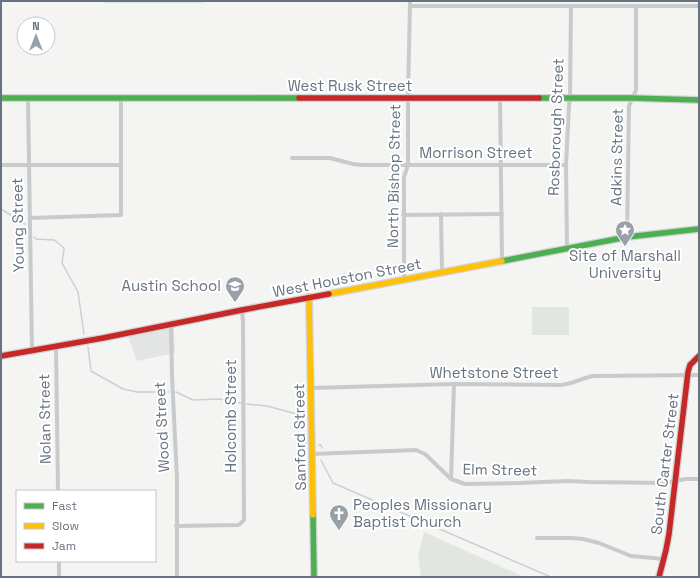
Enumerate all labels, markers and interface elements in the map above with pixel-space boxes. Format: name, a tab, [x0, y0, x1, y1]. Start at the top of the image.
north arrow	[16, 16, 56, 56]
text: N	[32, 19, 40, 33]
street label: Rosborough Street	[544, 58, 567, 196]
street label: West Rusk Street	[288, 76, 412, 95]
street label: North Bishop Street	[383, 104, 404, 248]
street label: Adkins Street	[606, 108, 627, 206]
street label: Morrison Street	[419, 143, 533, 162]
street label: Young Street	[7, 177, 28, 273]
place icon: Site of Marshall University	[614, 219, 636, 247]
place label: Site of Marshall University	[569, 246, 681, 282]
street label: West Houston Street	[271, 254, 423, 301]
school or university icon: Austin School	[224, 275, 246, 303]
place label: Austin School	[121, 276, 221, 295]
street label: Holcomb Street	[221, 359, 240, 473]
street label: Whetstone Street	[429, 363, 559, 382]
street label: Nolan Street	[34, 374, 55, 464]
street label: Wood Street	[150, 381, 173, 473]
street label: Sanford Street	[289, 383, 310, 491]
street label: South Carter Street	[646, 392, 683, 536]
street label: Elm Street	[462, 459, 538, 480]
legend	[16, 490, 156, 562]
place label: Peoples Missionary Baptist Church	[353, 495, 492, 531]
text: Fast	[52, 498, 77, 514]
church icon: Peoples Missionary Baptist Church	[328, 503, 350, 531]
text: Slow	[52, 518, 79, 534]
text: Jam	[52, 538, 76, 554]

